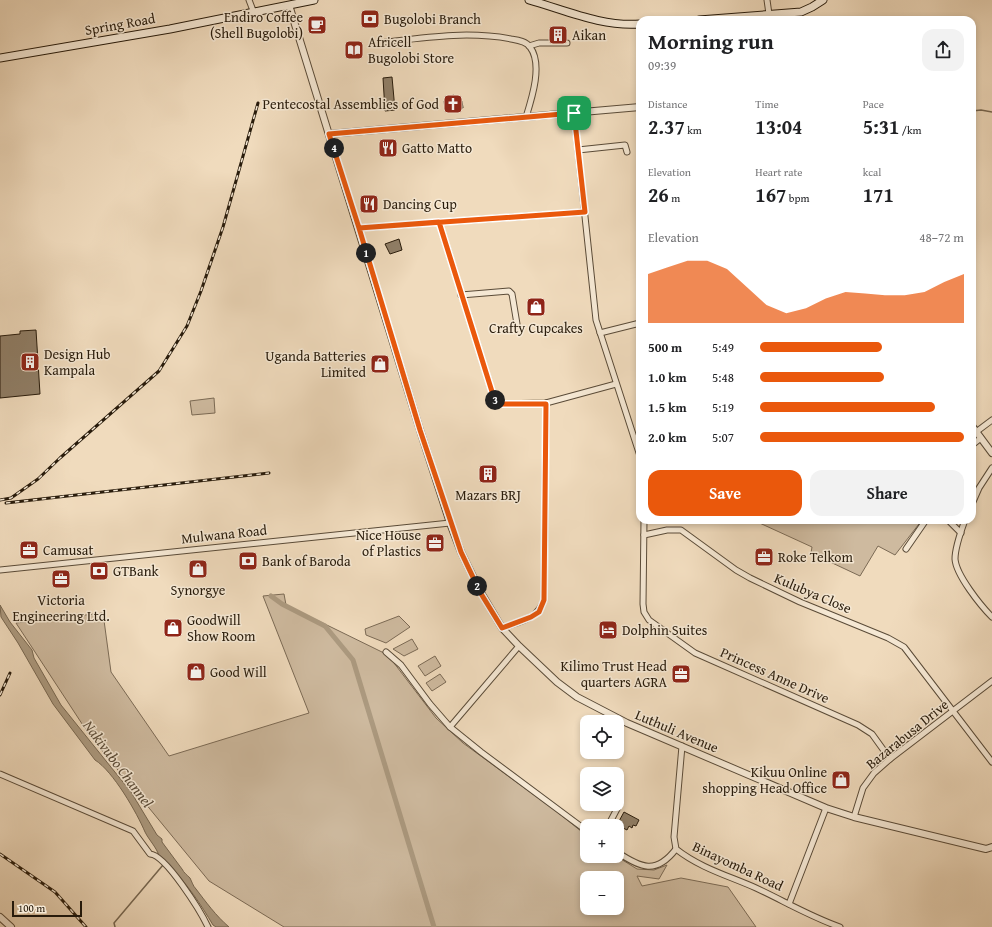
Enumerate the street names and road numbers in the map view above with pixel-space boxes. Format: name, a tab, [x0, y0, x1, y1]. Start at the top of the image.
street label: Spring Road	[83, 8, 157, 40]
street label: Mulwana Road	[180, 519, 268, 548]
street label: Kulubya Close	[771, 568, 855, 618]
street label: Princess Anne Drive	[717, 642, 833, 708]
street label: Bazarabusa Drive	[861, 694, 953, 774]
street label: Luthuli Avenue	[632, 704, 722, 758]
street label: Binayomba Road	[689, 836, 787, 896]

